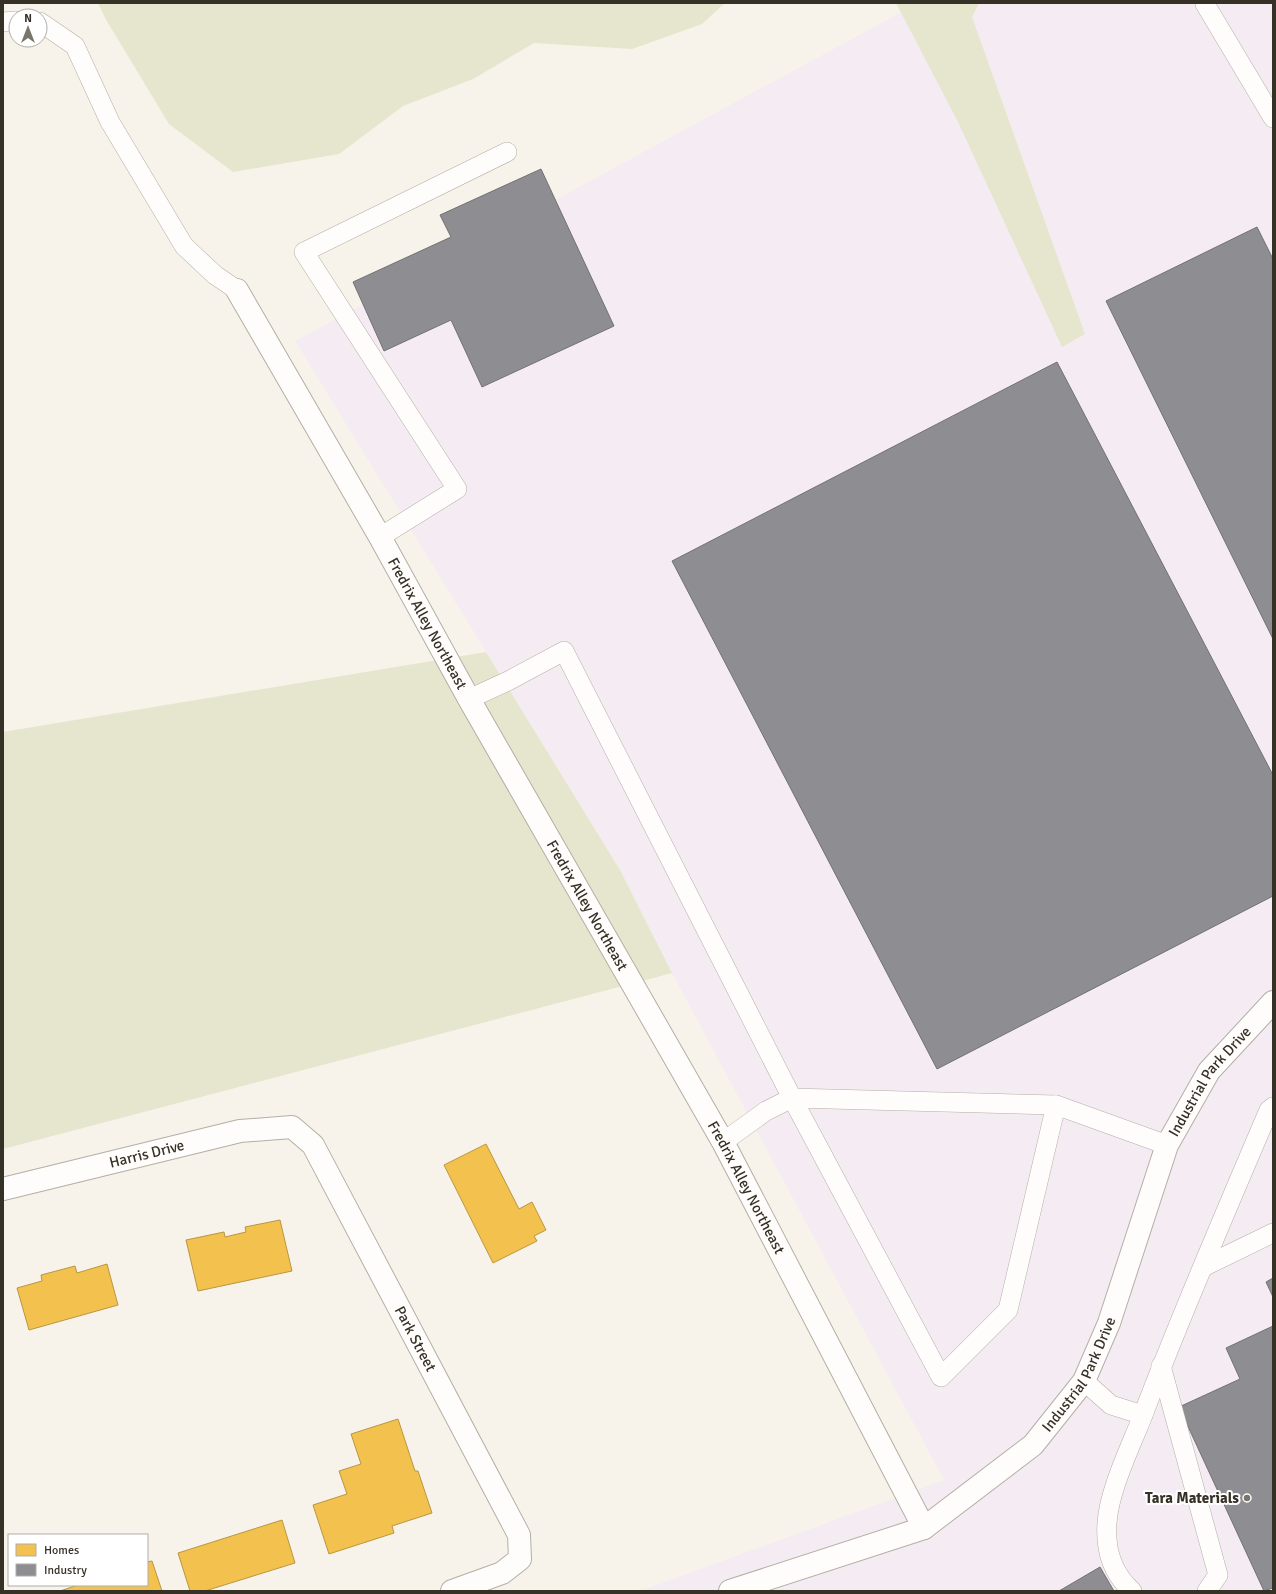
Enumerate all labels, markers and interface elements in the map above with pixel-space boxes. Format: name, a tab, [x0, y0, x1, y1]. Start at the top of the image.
north arrow	[8, 8, 48, 48]
text: N	[24, 12, 32, 25]
street label: Fredrix Alley Northeast	[384, 554, 471, 692]
street label: Fredrix Alley Northeast	[543, 837, 632, 974]
street label: Industrial Park Drive	[1165, 1023, 1255, 1140]
street label: Fredrix Alley Northeast	[704, 1118, 789, 1257]
street label: Harris Drive	[107, 1136, 186, 1172]
street label: Park Street	[391, 1303, 440, 1375]
street label: Industrial Park Drive	[1038, 1315, 1119, 1436]
place label: Tara Materials	[1145, 1489, 1239, 1507]
marker: Tara Materials	[1242, 1493, 1252, 1503]
legend	[8, 1534, 148, 1586]
text: Homes	[44, 1543, 79, 1558]
text: Industry	[44, 1563, 87, 1578]

